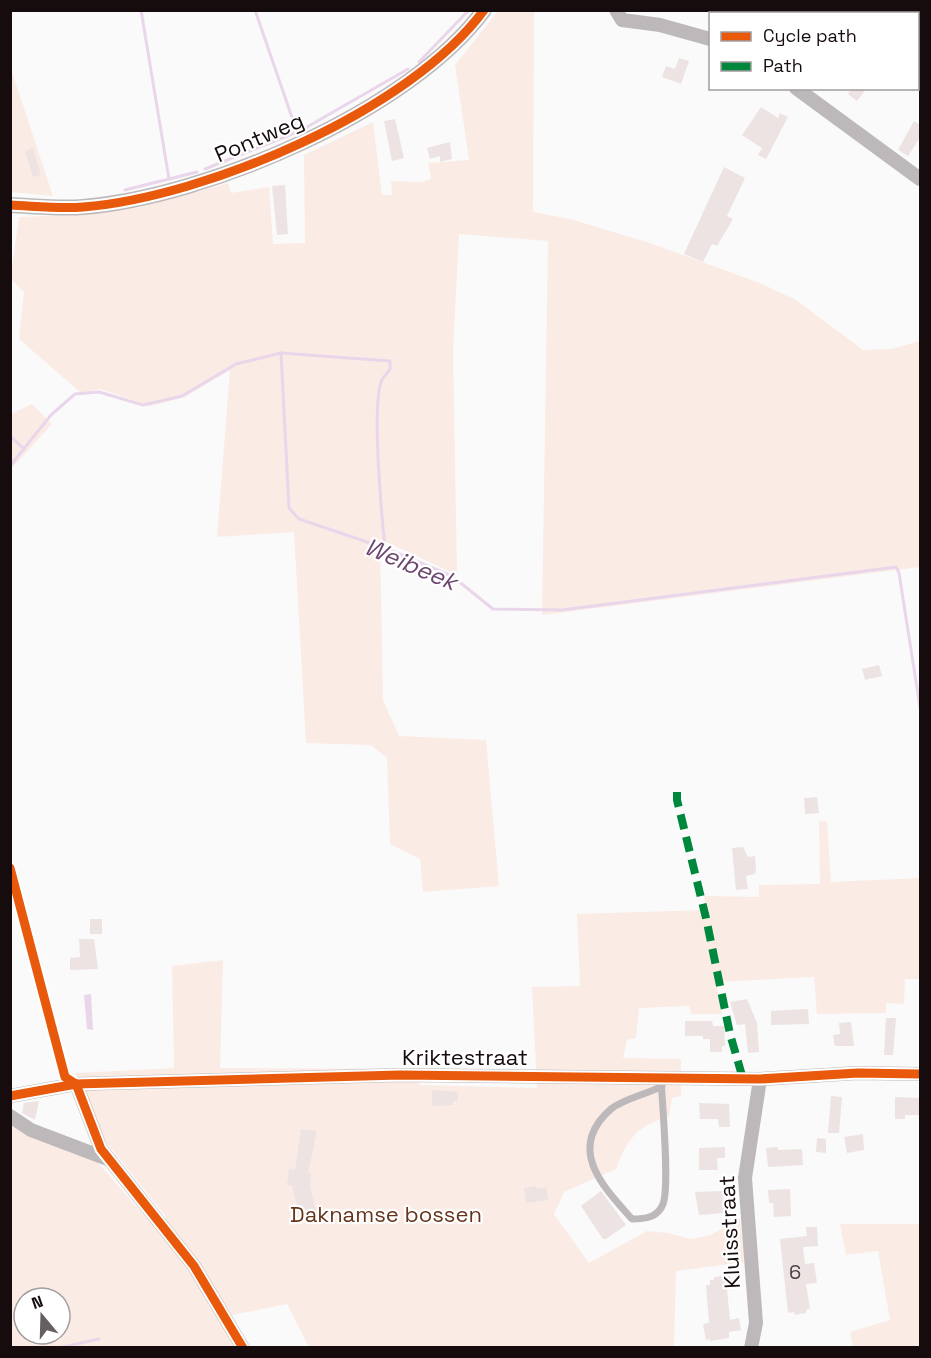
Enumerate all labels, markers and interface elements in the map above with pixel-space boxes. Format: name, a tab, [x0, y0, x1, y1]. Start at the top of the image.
legend	[709, 12, 919, 90]
text: Cycle path	[763, 24, 857, 47]
text: Path	[763, 54, 803, 77]
street label: Pontweg	[210, 106, 308, 168]
water label: Weibeek	[360, 531, 465, 599]
street label: Kriktestraat	[402, 1043, 528, 1071]
street label: Kluisstraat	[712, 1175, 746, 1289]
park label: Daknamse bossen	[290, 1200, 482, 1228]
house number: 6	[789, 1259, 801, 1285]
north arrow	[12, 1286, 72, 1346]
text: N	[29, 1291, 46, 1314]

